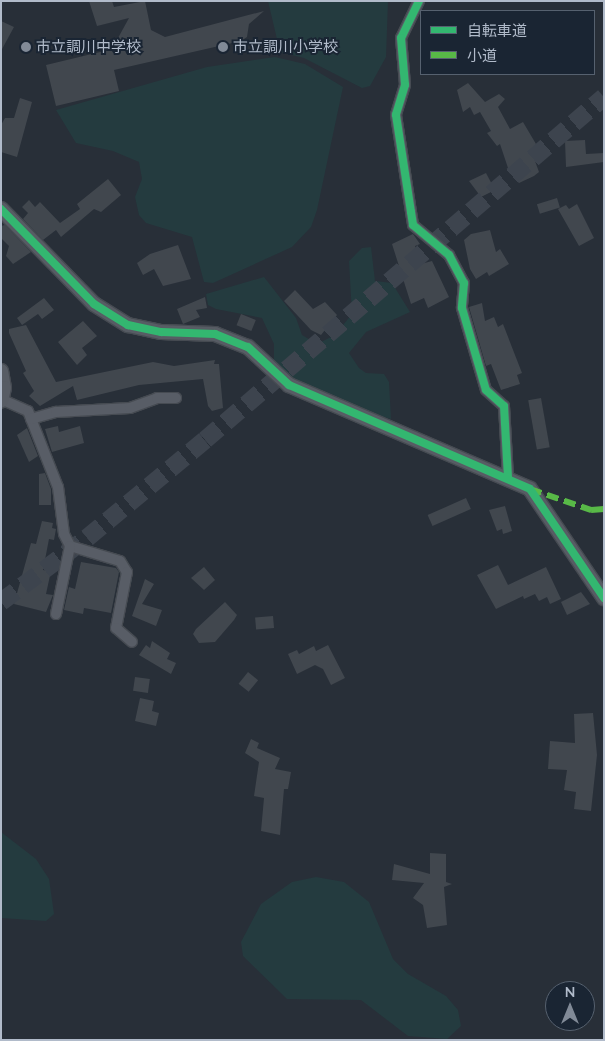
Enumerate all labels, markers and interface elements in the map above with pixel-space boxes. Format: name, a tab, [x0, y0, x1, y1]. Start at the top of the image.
legend	[420, 10, 595, 75]
text: 自転車道	[467, 21, 527, 40]
place label: 市立調川中学校	[36, 38, 141, 56]
place label: 市立調川小学校	[233, 38, 338, 56]
marker: 市立調川中学校	[20, 41, 32, 53]
marker: 市立調川小学校	[217, 41, 229, 53]
text: 小道	[467, 46, 497, 65]
north arrow	[545, 981, 595, 1031]
text: N	[565, 983, 575, 1001]

